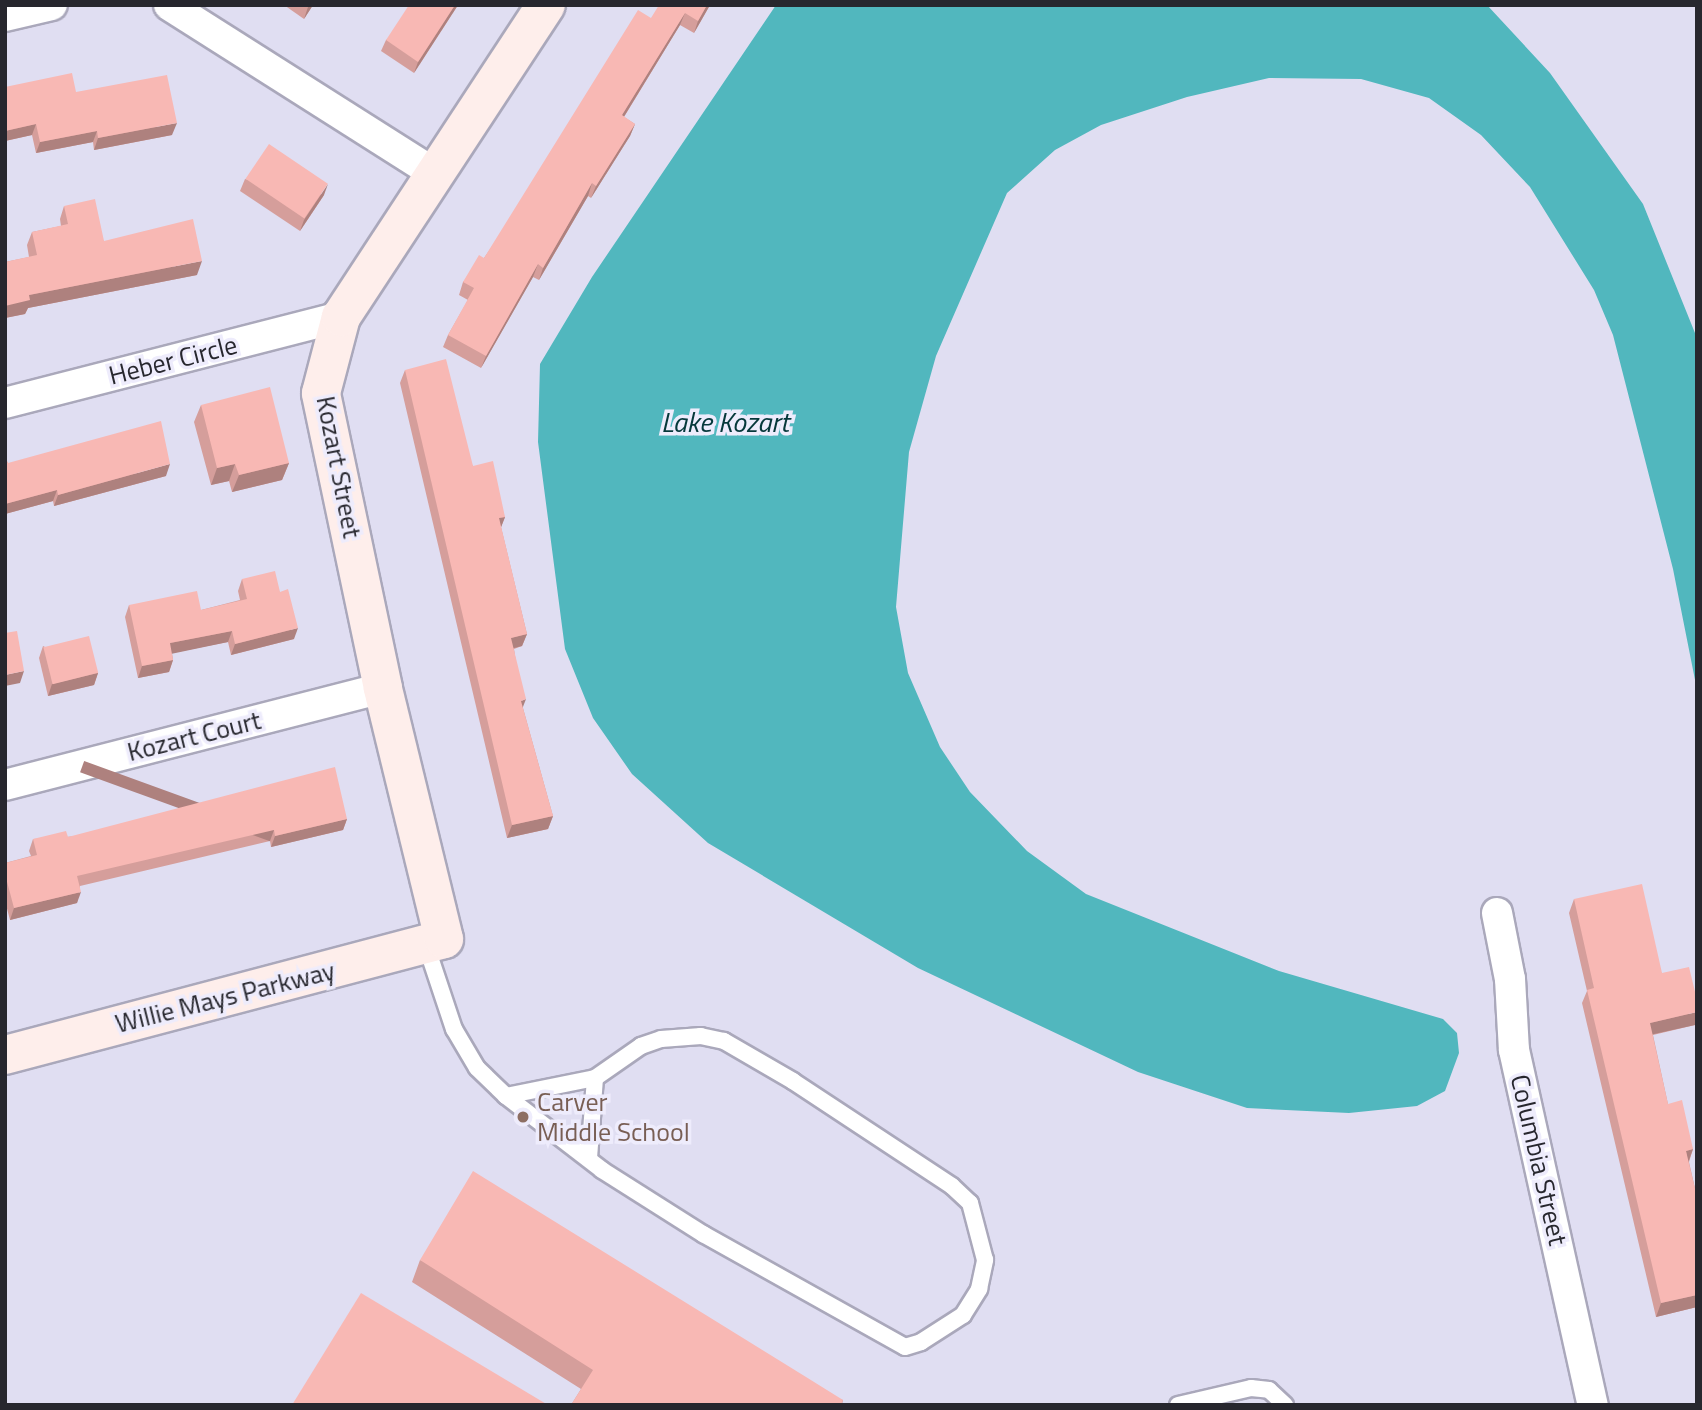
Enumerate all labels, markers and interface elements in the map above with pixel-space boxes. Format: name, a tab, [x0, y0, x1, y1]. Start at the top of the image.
street label: Heber Circle	[106, 329, 240, 391]
street label: Kozart Street	[310, 393, 368, 541]
water label: Lake Kozart	[661, 405, 789, 439]
street label: Kozart Court	[124, 704, 264, 768]
street label: Willie Mays Parkway	[112, 955, 338, 1039]
street label: Columbia Street	[1504, 1072, 1574, 1248]
place label: Carver Middle School	[537, 1086, 690, 1148]
marker: Carver Middle School	[515, 1109, 531, 1125]

